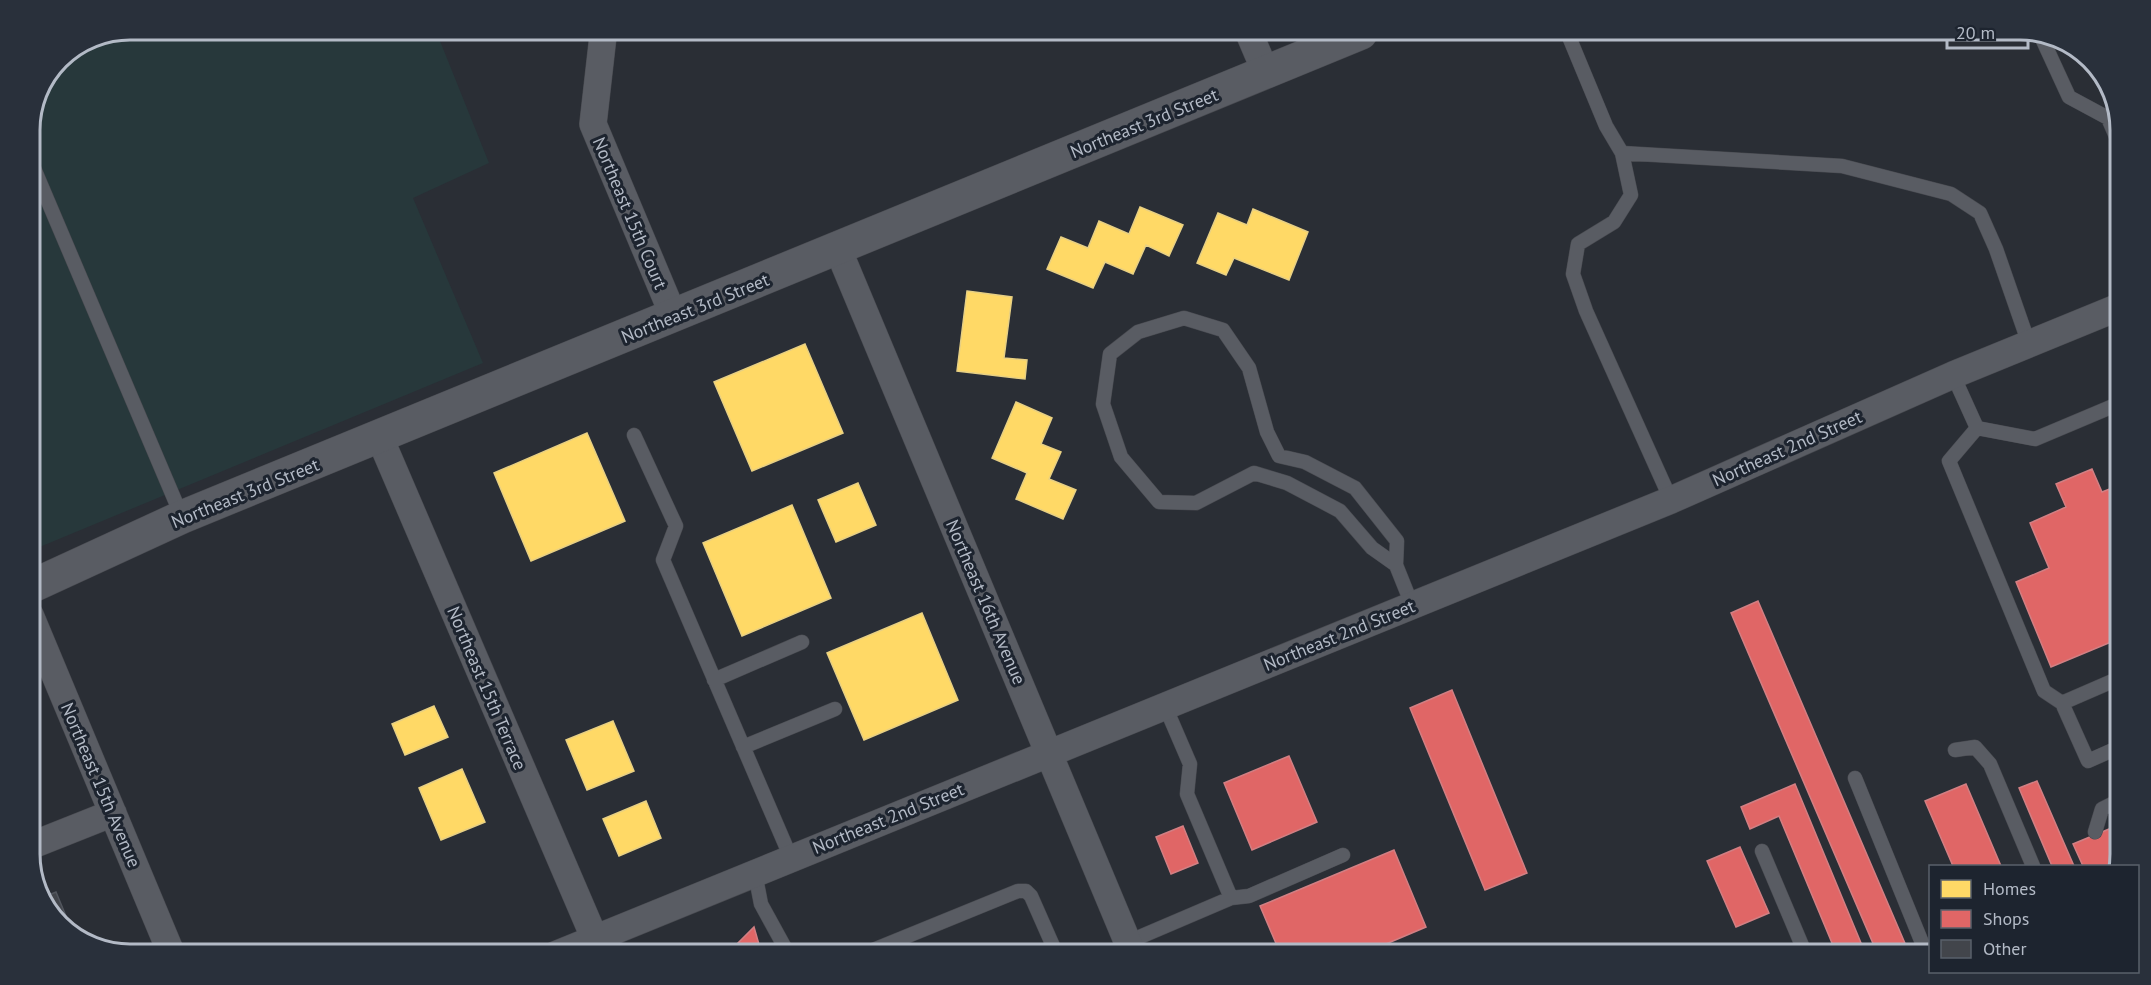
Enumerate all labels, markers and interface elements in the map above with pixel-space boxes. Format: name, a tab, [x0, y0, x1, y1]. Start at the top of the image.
scale bar	[1947, 12, 2028, 50]
text: 20 m	[1956, 21, 1995, 44]
street label: Northeast 3rd Street	[1067, 83, 1221, 163]
street label: Northeast 15th Court	[588, 133, 672, 293]
street label: Northeast 3rd Street	[618, 268, 772, 348]
street label: Northeast 2nd Street	[1709, 405, 1865, 491]
street label: Northeast 3rd Street	[168, 453, 322, 533]
street label: Northeast 16th Avenue	[941, 516, 1031, 688]
street label: Northeast 2nd Street	[1260, 594, 1418, 676]
street label: Northeast 15th Terrace	[442, 603, 532, 773]
street label: Northeast 15th Avenue	[56, 699, 146, 871]
street label: Northeast 2nd Street	[809, 777, 967, 859]
legend	[1929, 865, 2139, 973]
text: Homes	[1983, 877, 2036, 900]
text: Shops	[1983, 907, 2029, 930]
text: Other	[1983, 937, 2027, 960]

